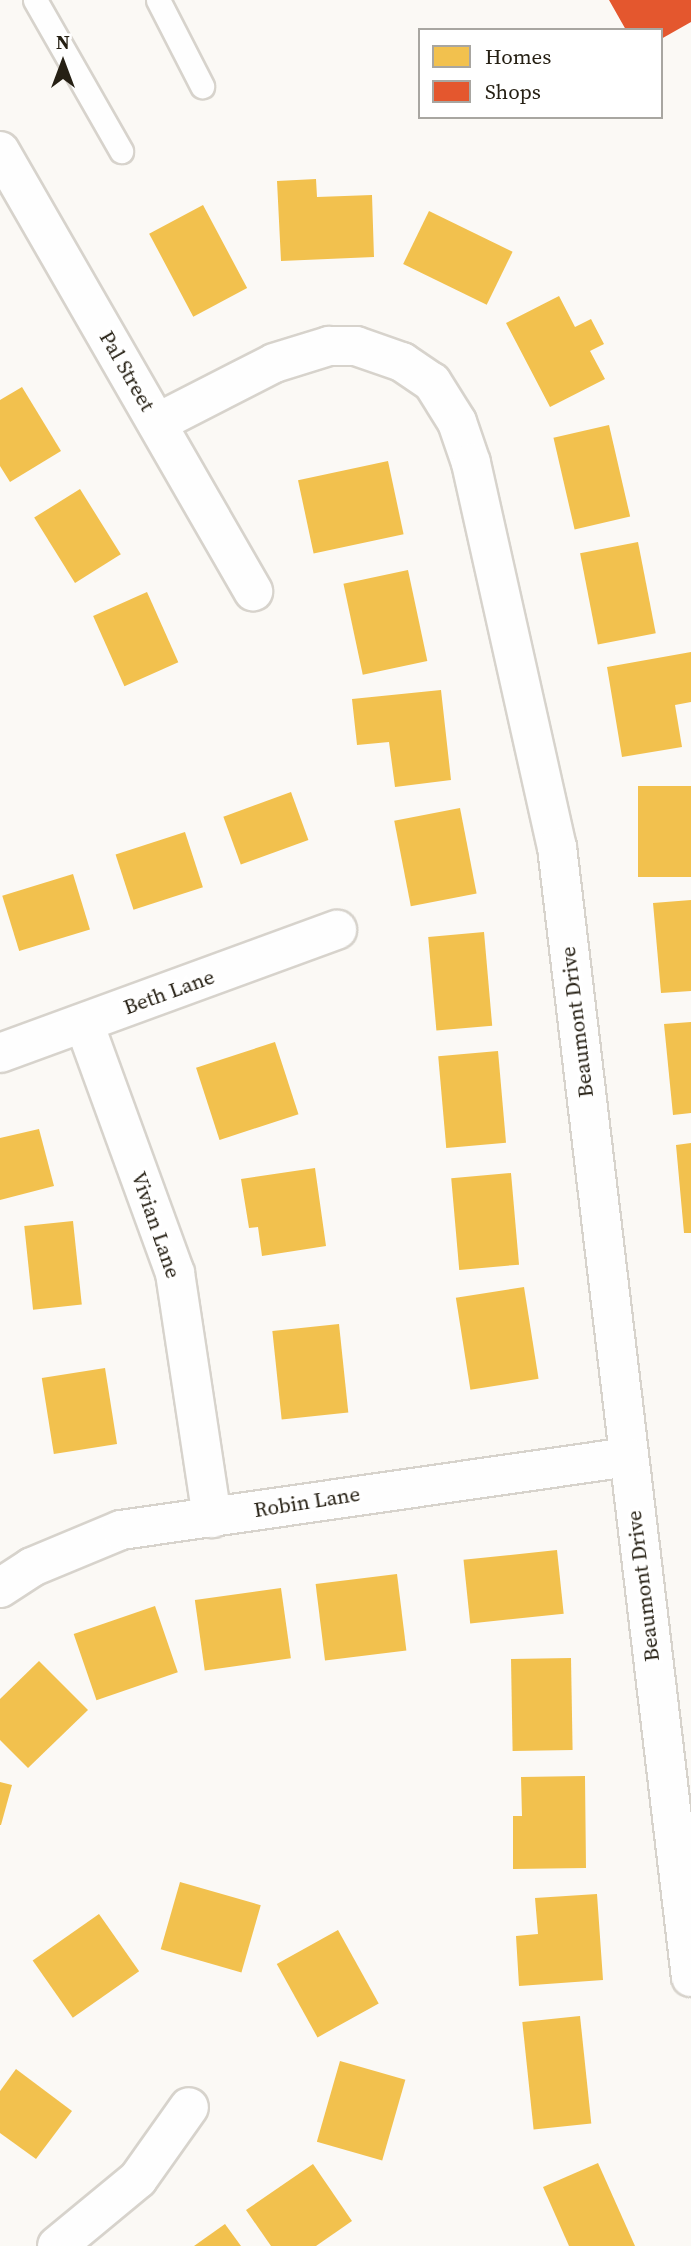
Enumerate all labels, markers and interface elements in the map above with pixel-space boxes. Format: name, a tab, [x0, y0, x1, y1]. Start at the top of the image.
north arrow	[28, 28, 98, 98]
legend	[418, 28, 663, 119]
text: N	[56, 29, 70, 55]
text: Homes	[485, 42, 551, 71]
text: Shops	[485, 77, 541, 106]
street label: Pal Street	[94, 326, 160, 416]
street label: Beaumont Drive	[555, 945, 599, 1099]
street label: Beth Lane	[120, 964, 218, 1020]
street label: Vivian Lane	[126, 1168, 186, 1282]
street label: Robin Lane	[252, 1481, 362, 1523]
street label: Beaumont Drive	[621, 1509, 665, 1663]

